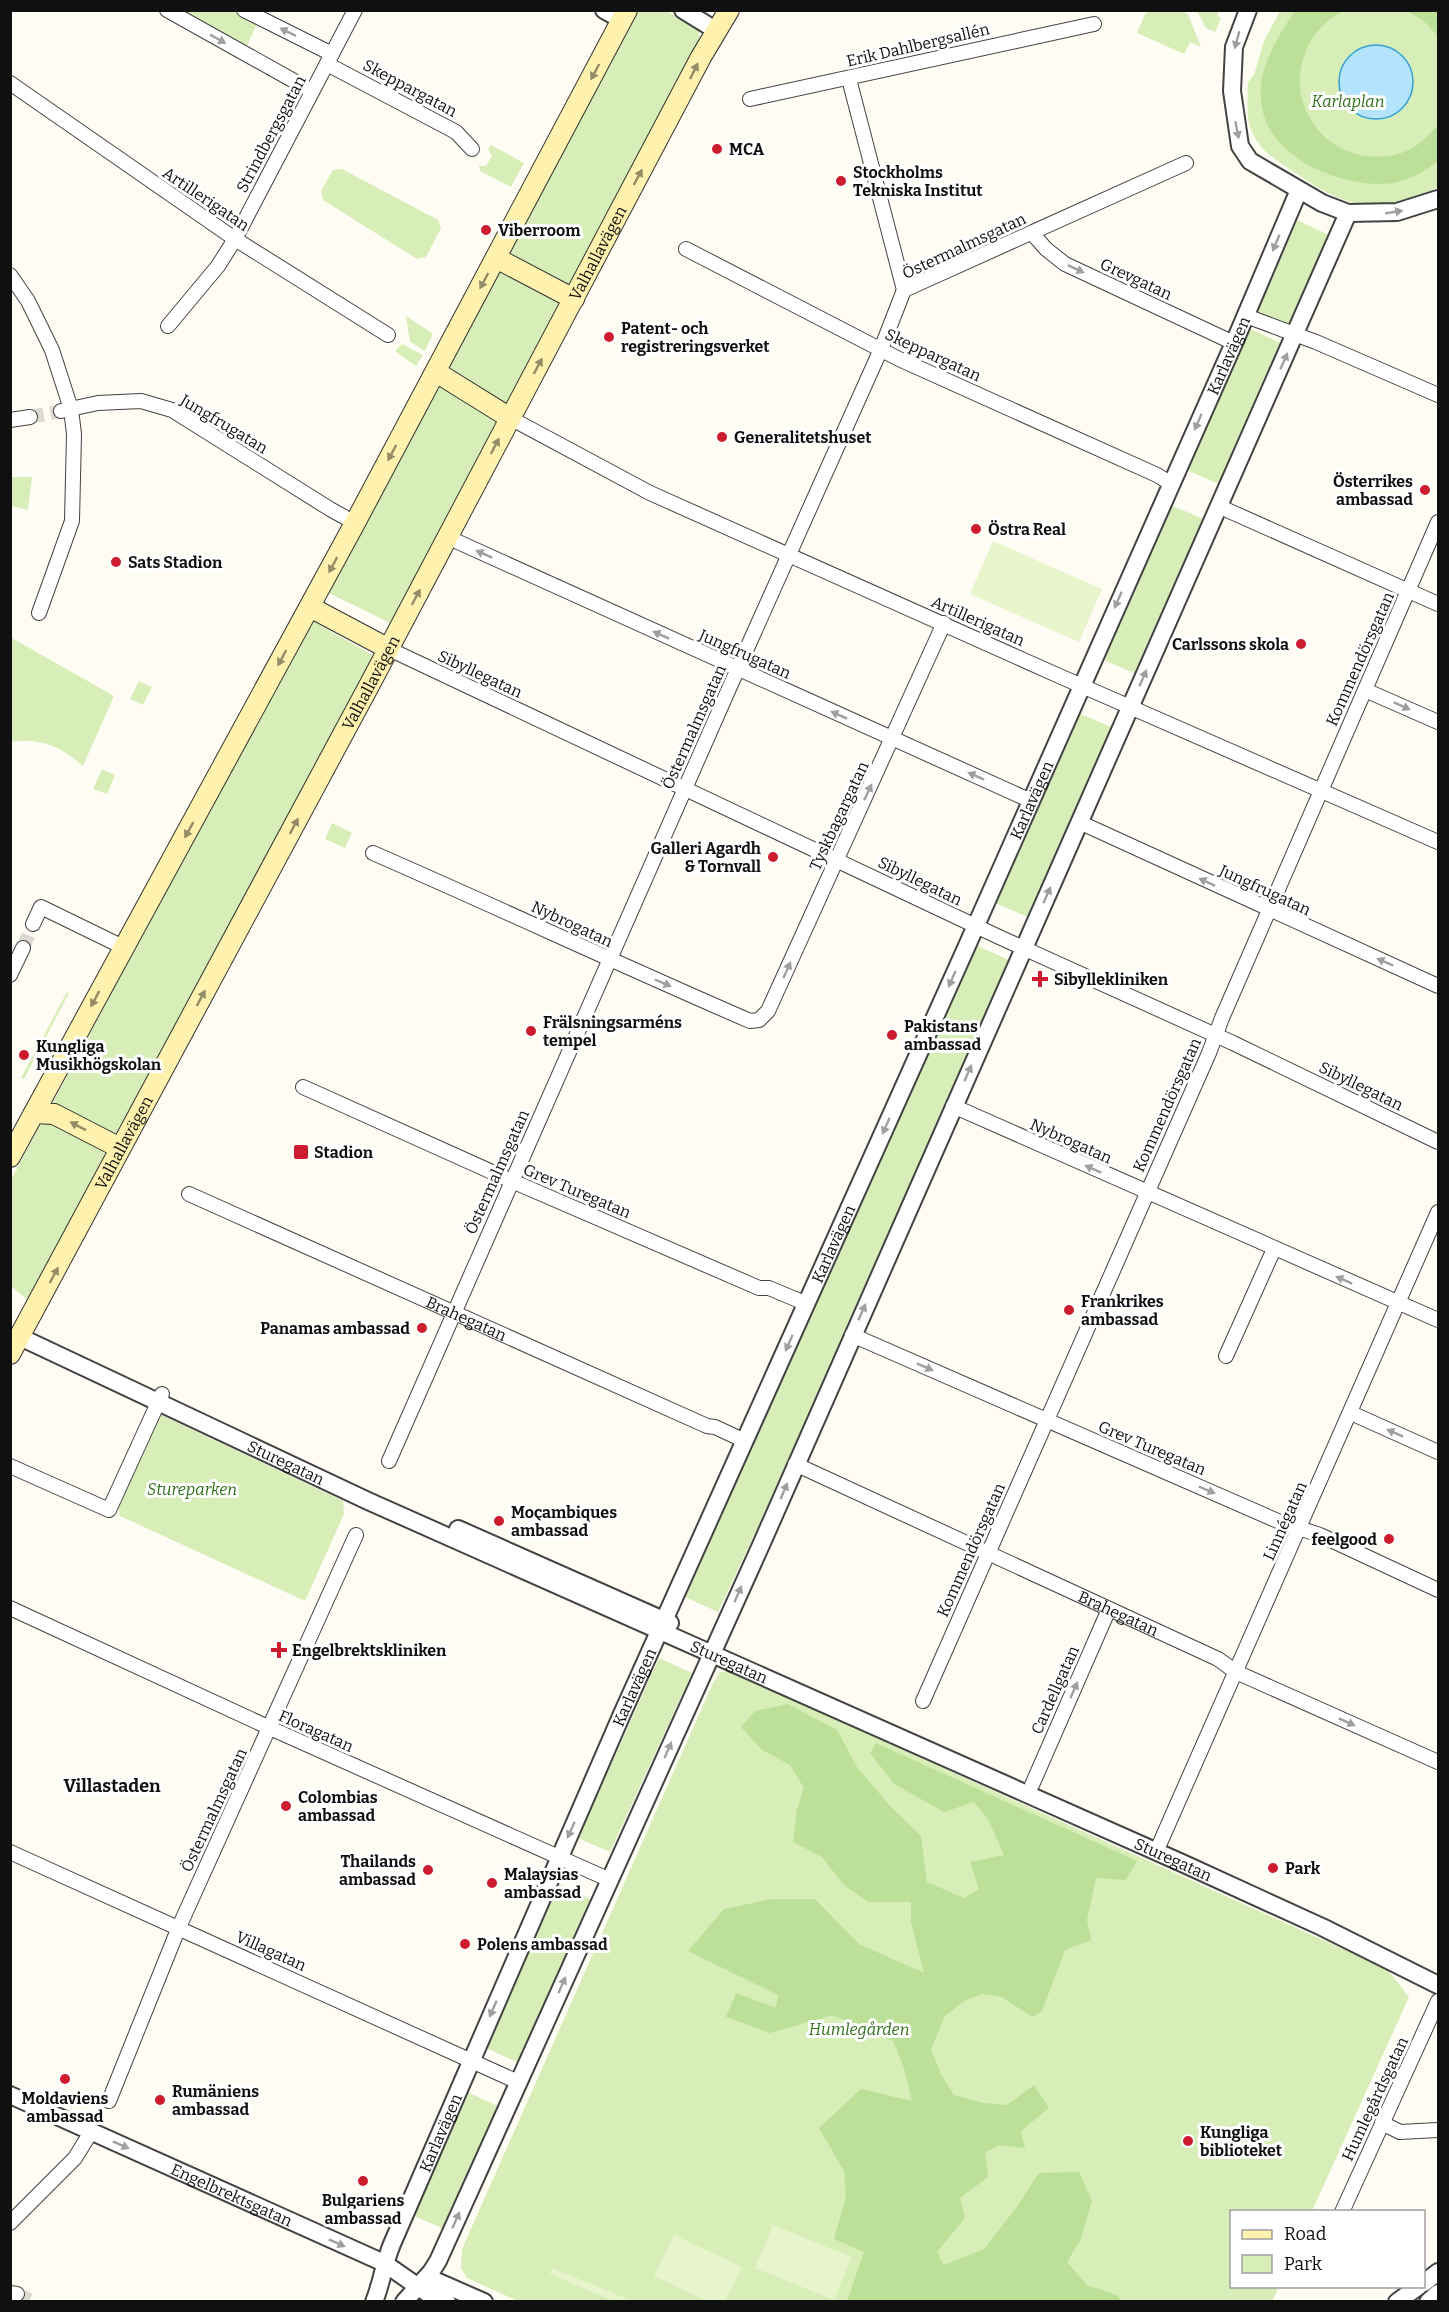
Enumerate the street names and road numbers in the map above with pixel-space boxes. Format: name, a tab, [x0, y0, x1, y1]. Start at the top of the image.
street label: Erik Dahlbergsallén	[845, 19, 991, 71]
street label: Skeppargatan	[360, 55, 460, 121]
street label: Strindbergsgatan	[232, 72, 310, 196]
street label: Artillerigatan	[159, 163, 253, 235]
street label: Valhallavägen	[565, 203, 630, 303]
street label: Östermalmsgatan	[899, 209, 1029, 283]
street label: Grevgatan	[1097, 254, 1175, 304]
street label: Karlavägen	[1203, 314, 1254, 398]
street label: Skeppargatan	[882, 325, 984, 385]
street label: Jungfrugatan	[176, 390, 271, 458]
street label: Kommendörsgatan	[1322, 589, 1398, 729]
street label: Artillerigatan	[928, 592, 1028, 650]
street label: Jungfrugatan	[695, 625, 794, 683]
street label: Valhallavägen	[338, 632, 403, 733]
street label: Sibyllegatan	[435, 646, 525, 702]
street label: Östermalmsgatan	[658, 662, 730, 792]
street label: Tyskbagargatan	[805, 758, 873, 874]
street label: Karlavägen	[1006, 758, 1057, 842]
street label: Sibyllegatan	[875, 852, 965, 910]
street label: Jungfrugatan	[1215, 860, 1314, 919]
street label: Nybrogatan	[528, 897, 616, 951]
street label: Kommendörsgatan	[1129, 1035, 1205, 1175]
street label: Sibyllegatan	[1316, 1057, 1406, 1115]
street label: Valhallavägen	[91, 1092, 156, 1193]
street label: Östermalmsgatan	[461, 1107, 533, 1237]
street label: Nybrogatan	[1027, 1114, 1115, 1168]
street label: Grev Turegatan	[520, 1160, 634, 1222]
street label: Karlavägen	[807, 1202, 859, 1286]
street label: Brahegatan	[423, 1292, 510, 1345]
street label: Grev Turegatan	[1095, 1417, 1209, 1479]
street label: Sturegatan	[245, 1436, 327, 1489]
street label: Linnégatan	[1259, 1479, 1311, 1563]
street label: Kommendörsgatan	[933, 1480, 1009, 1620]
street label: Brahegatan	[1075, 1586, 1161, 1640]
street label: Sturegatan	[688, 1636, 771, 1687]
street label: Cardellgatan	[1027, 1643, 1083, 1737]
street label: Karlavägen	[608, 1645, 660, 1729]
street label: Floragatan	[276, 1706, 356, 1756]
street label: Östermalmsgatan	[177, 1745, 251, 1875]
street label: Sturegatan	[1132, 1834, 1215, 1885]
street label: Villagatan	[233, 1927, 309, 1975]
street label: Humlegårdsgatan	[1338, 2034, 1412, 2164]
street label: Karlavägen	[415, 2091, 466, 2175]
street label: Engelbrektsgatan	[168, 2159, 295, 2230]

